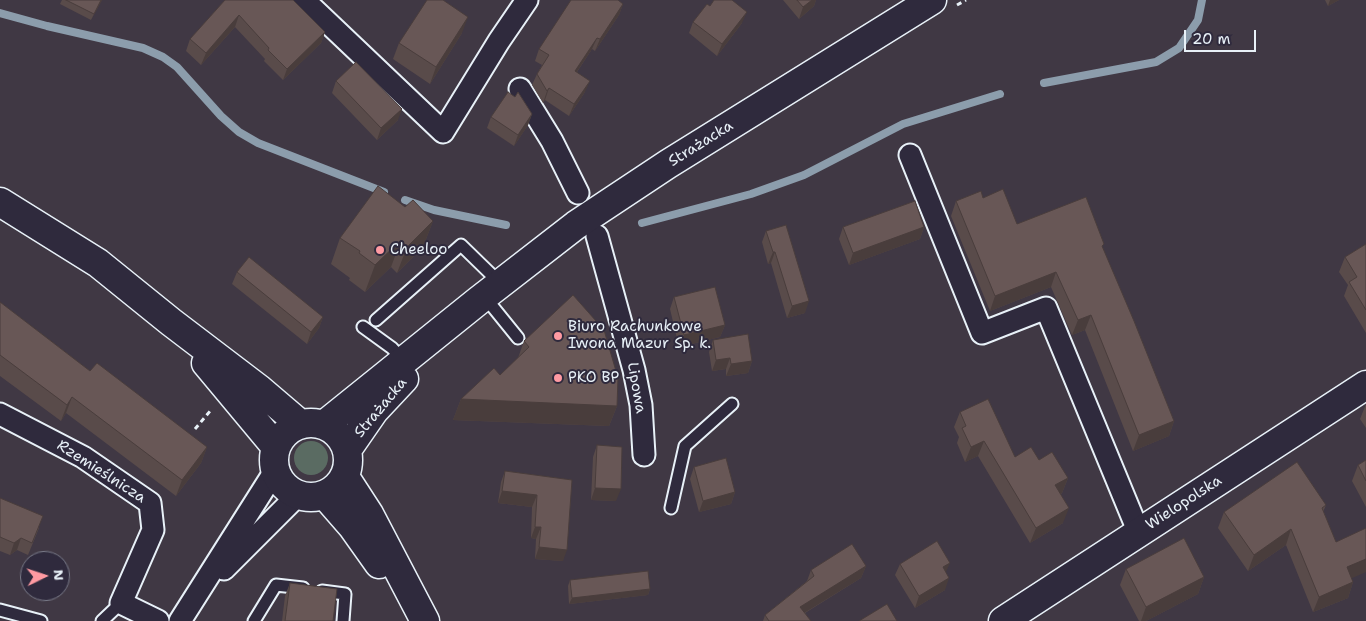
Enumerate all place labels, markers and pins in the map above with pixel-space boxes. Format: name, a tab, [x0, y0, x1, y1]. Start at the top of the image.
place label: Cheeloo	[390, 241, 447, 259]
marker: Cheeloo	[374, 244, 386, 256]
place label: Biuro Rachunkowe Iwona Mazur Sp. k.	[568, 318, 711, 353]
marker: Biuro Rachunkowe Iwona Mazur Sp. k.	[552, 330, 564, 342]
place label: PKO BP	[568, 369, 619, 387]
marker: PKO BP	[552, 372, 564, 384]

